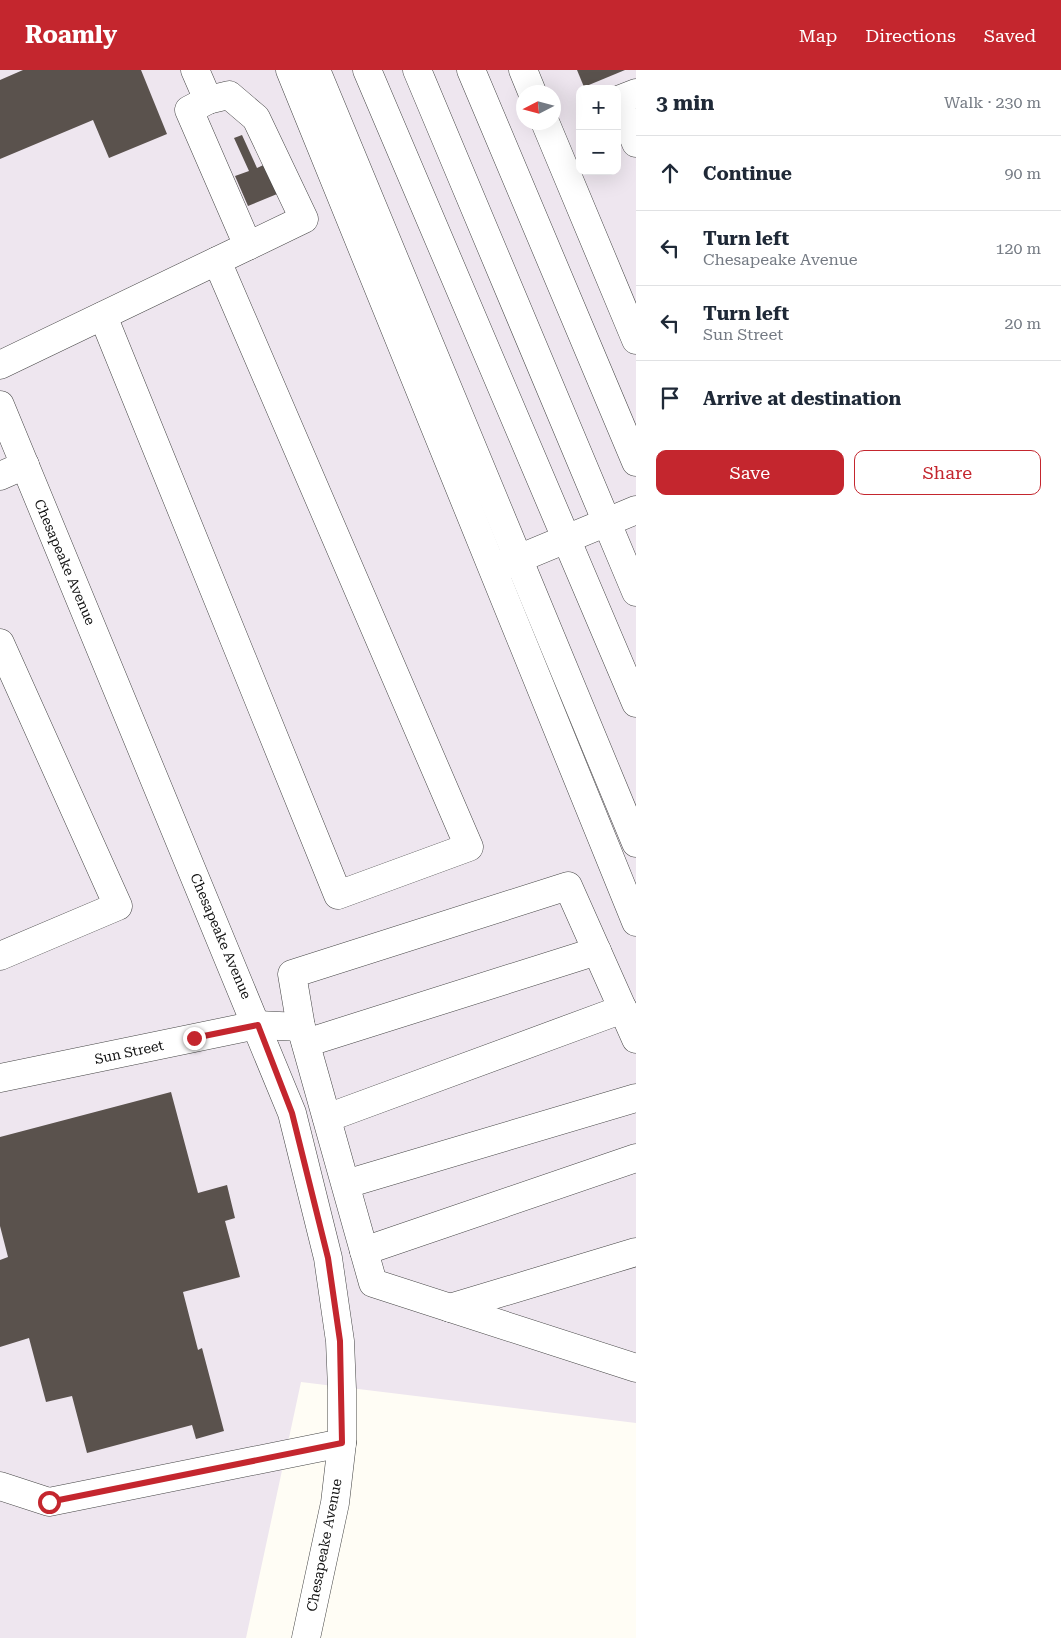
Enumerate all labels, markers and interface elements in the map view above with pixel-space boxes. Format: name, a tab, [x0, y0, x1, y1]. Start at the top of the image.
text: Roamly	[25, 21, 117, 49]
text: Map	[799, 25, 837, 46]
text: Directions	[865, 25, 956, 46]
text: Saved	[984, 25, 1036, 46]
north arrow	[516, 85, 561, 130]
map controls	[576, 85, 621, 175]
button: +	[576, 85, 621, 130]
text: 3 min	[656, 91, 714, 115]
text: Walk · 230 m	[944, 93, 1041, 112]
button: −	[576, 130, 621, 175]
icon: ahead	[656, 159, 684, 187]
text: Continue	[703, 162, 792, 185]
text: 90 m	[1004, 164, 1041, 183]
text: Turn left	[703, 227, 789, 250]
icon: left	[656, 234, 684, 262]
text: 120 m	[995, 239, 1041, 258]
text: Chesapeake Avenue	[703, 250, 857, 269]
text: Turn left	[703, 302, 789, 325]
icon: left	[656, 309, 684, 337]
text: 20 m	[1004, 314, 1041, 333]
text: Sun Street	[703, 325, 783, 344]
icon: arrive	[656, 384, 684, 412]
text: Arrive at destination	[703, 387, 901, 410]
button: Save	[656, 450, 844, 495]
button: Share	[854, 450, 1041, 495]
street label: Chesapeake Avenue	[31, 497, 99, 628]
street label: Chesapeake Avenue	[187, 871, 255, 1002]
route end	[183, 1027, 206, 1050]
street label: Sun Street	[93, 1037, 165, 1067]
street label: Chesapeake Avenue	[303, 1477, 345, 1613]
route start	[38, 1491, 61, 1514]

